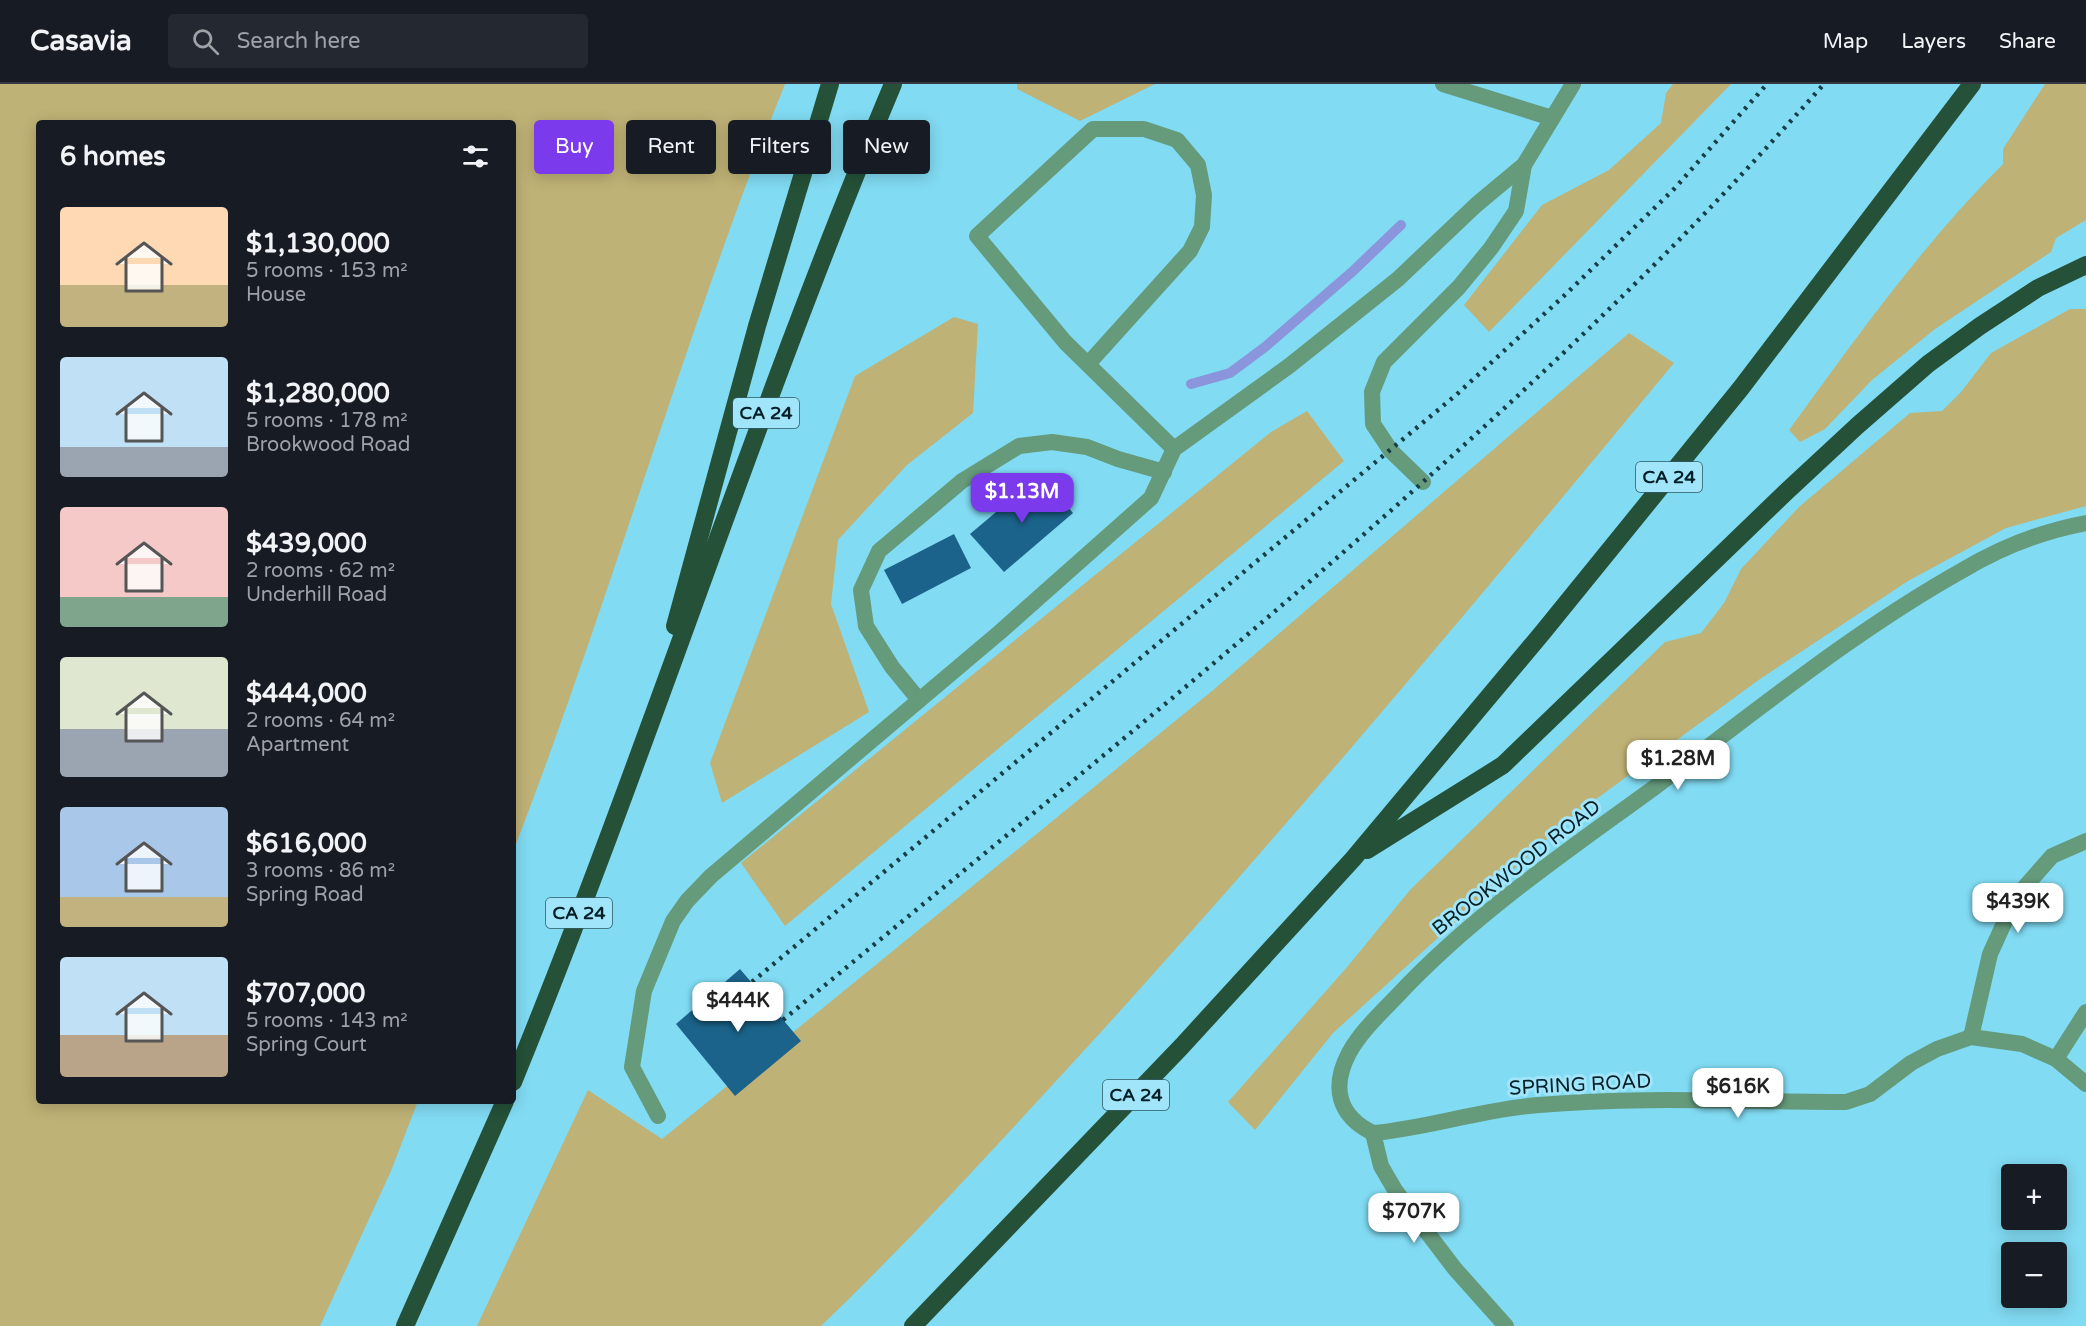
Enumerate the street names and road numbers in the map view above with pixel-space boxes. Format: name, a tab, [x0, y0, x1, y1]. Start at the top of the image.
road number: CA 24	[733, 398, 799, 428]
road number: CA 24	[1636, 462, 1702, 492]
street label: BROOKWOOD ROAD	[1428, 795, 1606, 941]
road number: CA 24	[546, 898, 612, 928]
street label: SPRING ROAD	[1508, 1069, 1652, 1101]
road number: CA 24	[1103, 1080, 1169, 1110]

